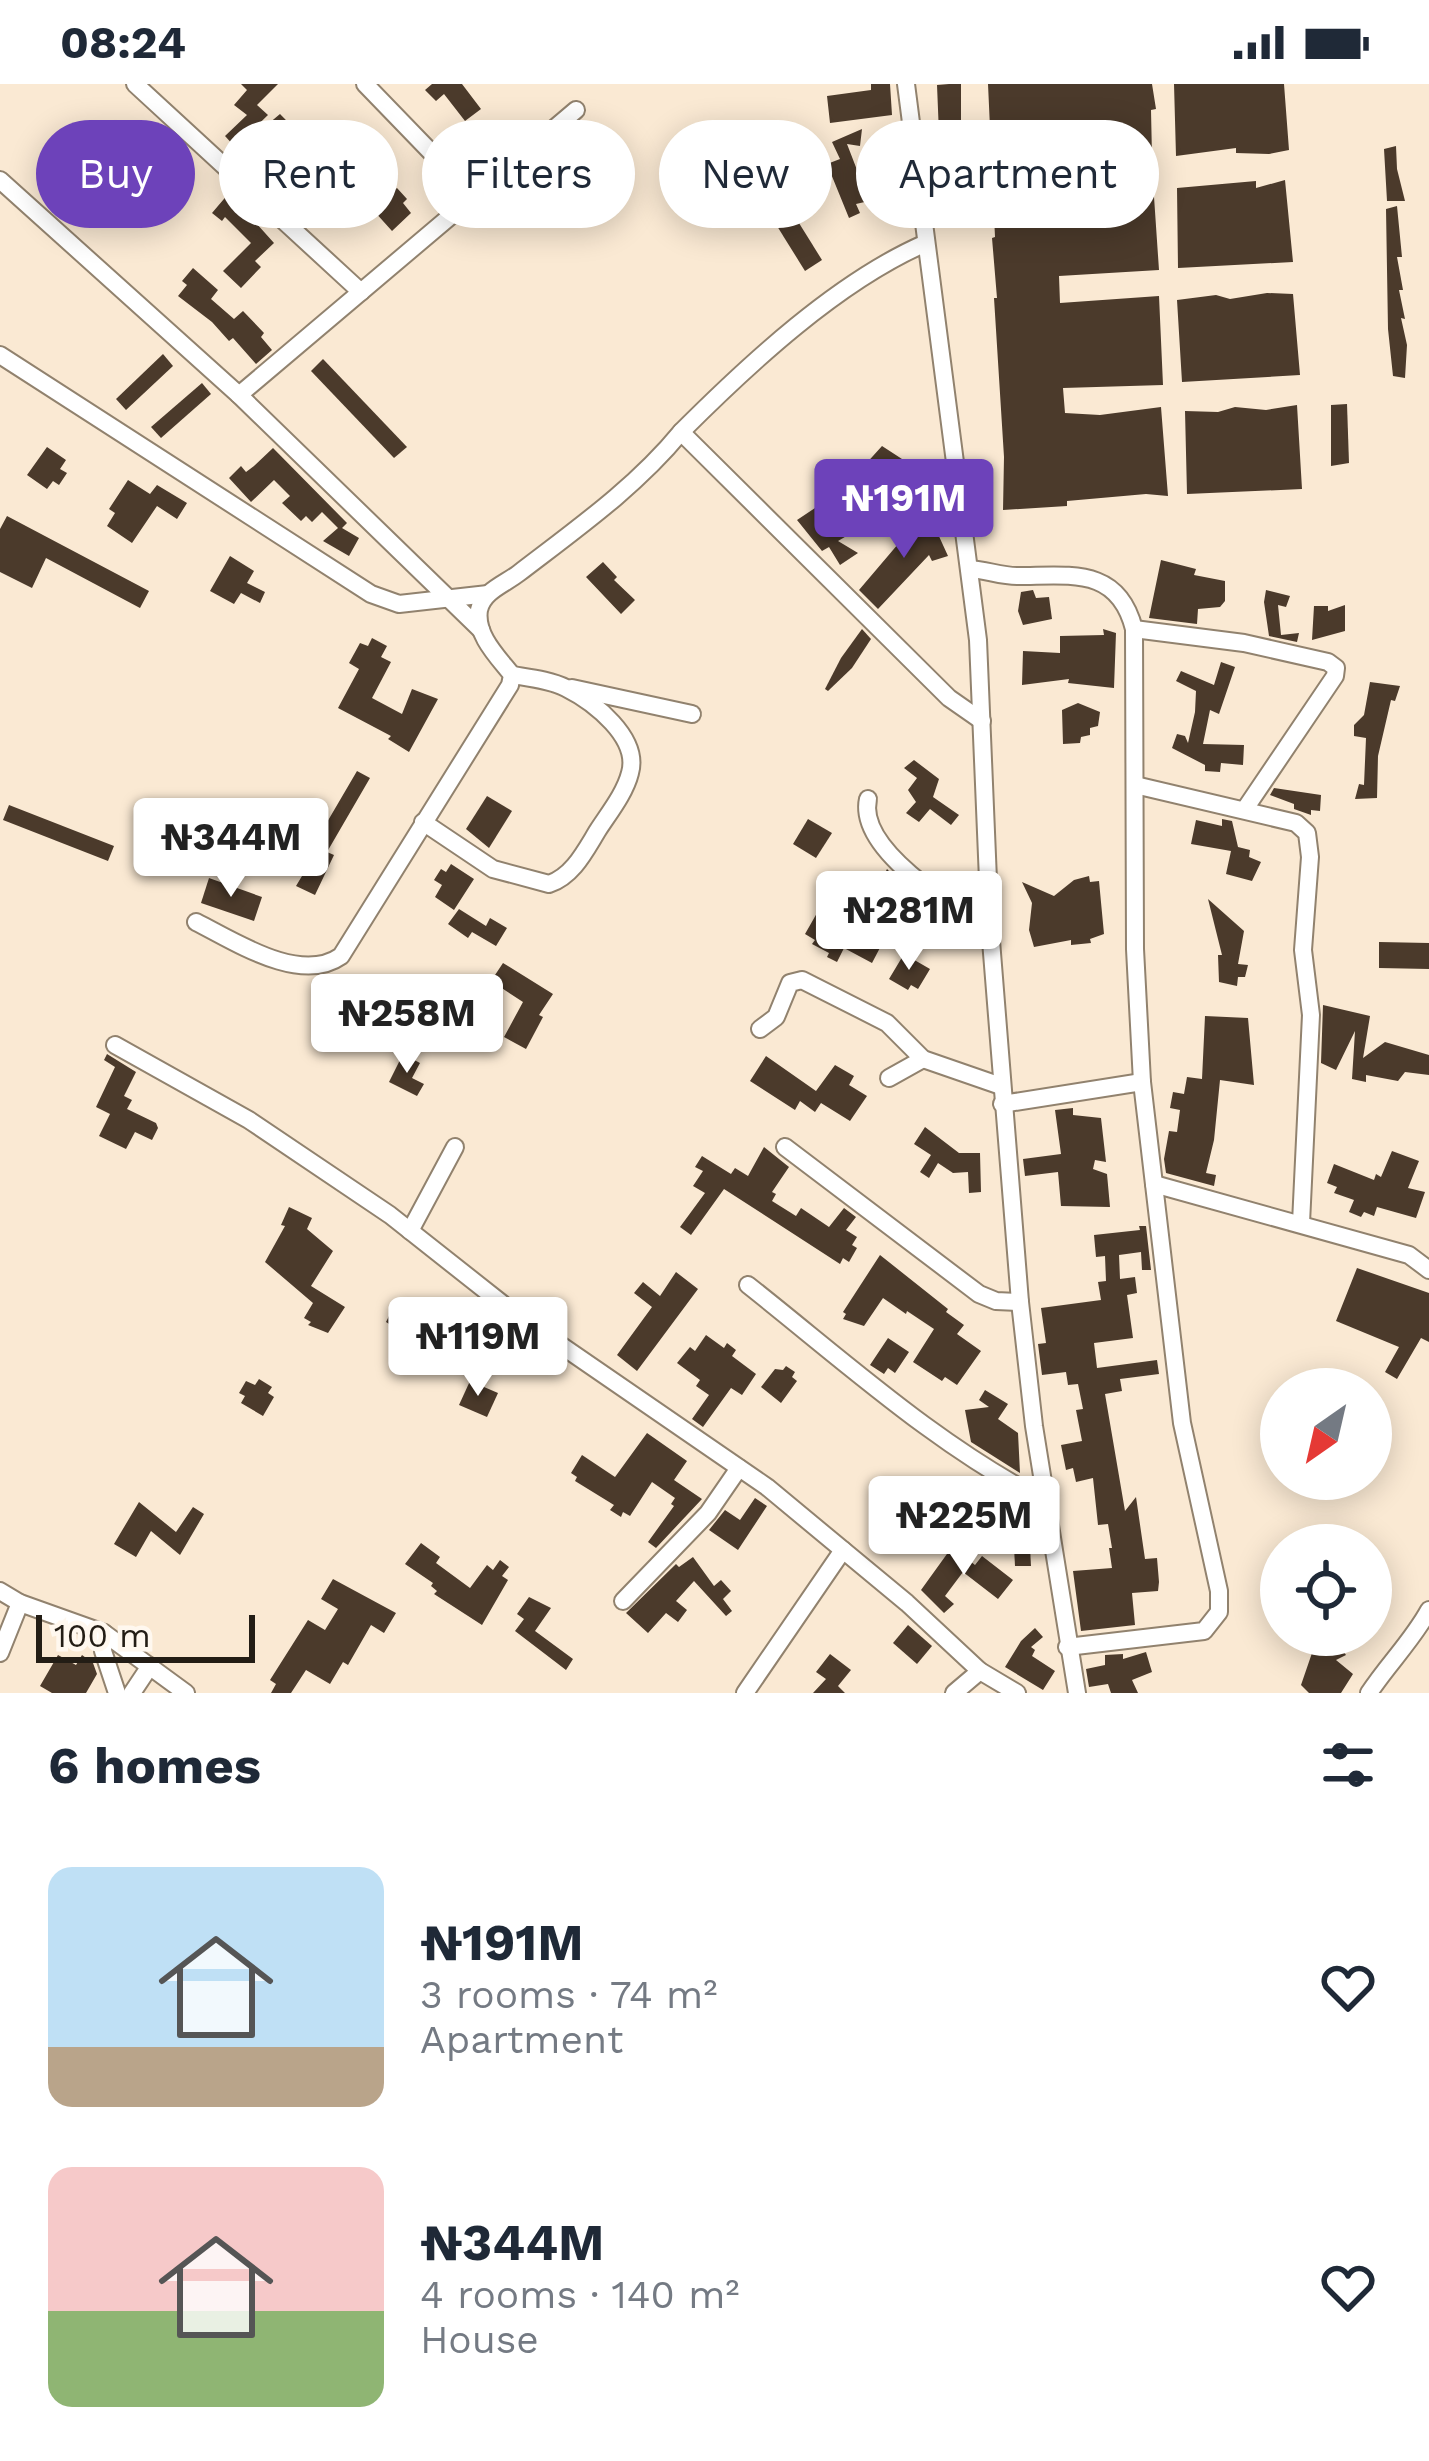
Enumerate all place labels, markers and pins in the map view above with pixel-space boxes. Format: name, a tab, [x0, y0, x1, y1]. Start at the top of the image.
pin: ₦191M	[820, 459, 988, 561]
pin: ₦344M	[147, 798, 315, 900]
pin: ₦281M	[825, 871, 993, 973]
pin: ₦258M	[323, 974, 491, 1076]
pin: ₦119M	[394, 1297, 562, 1399]
pin: ₦225M	[880, 1476, 1048, 1578]

